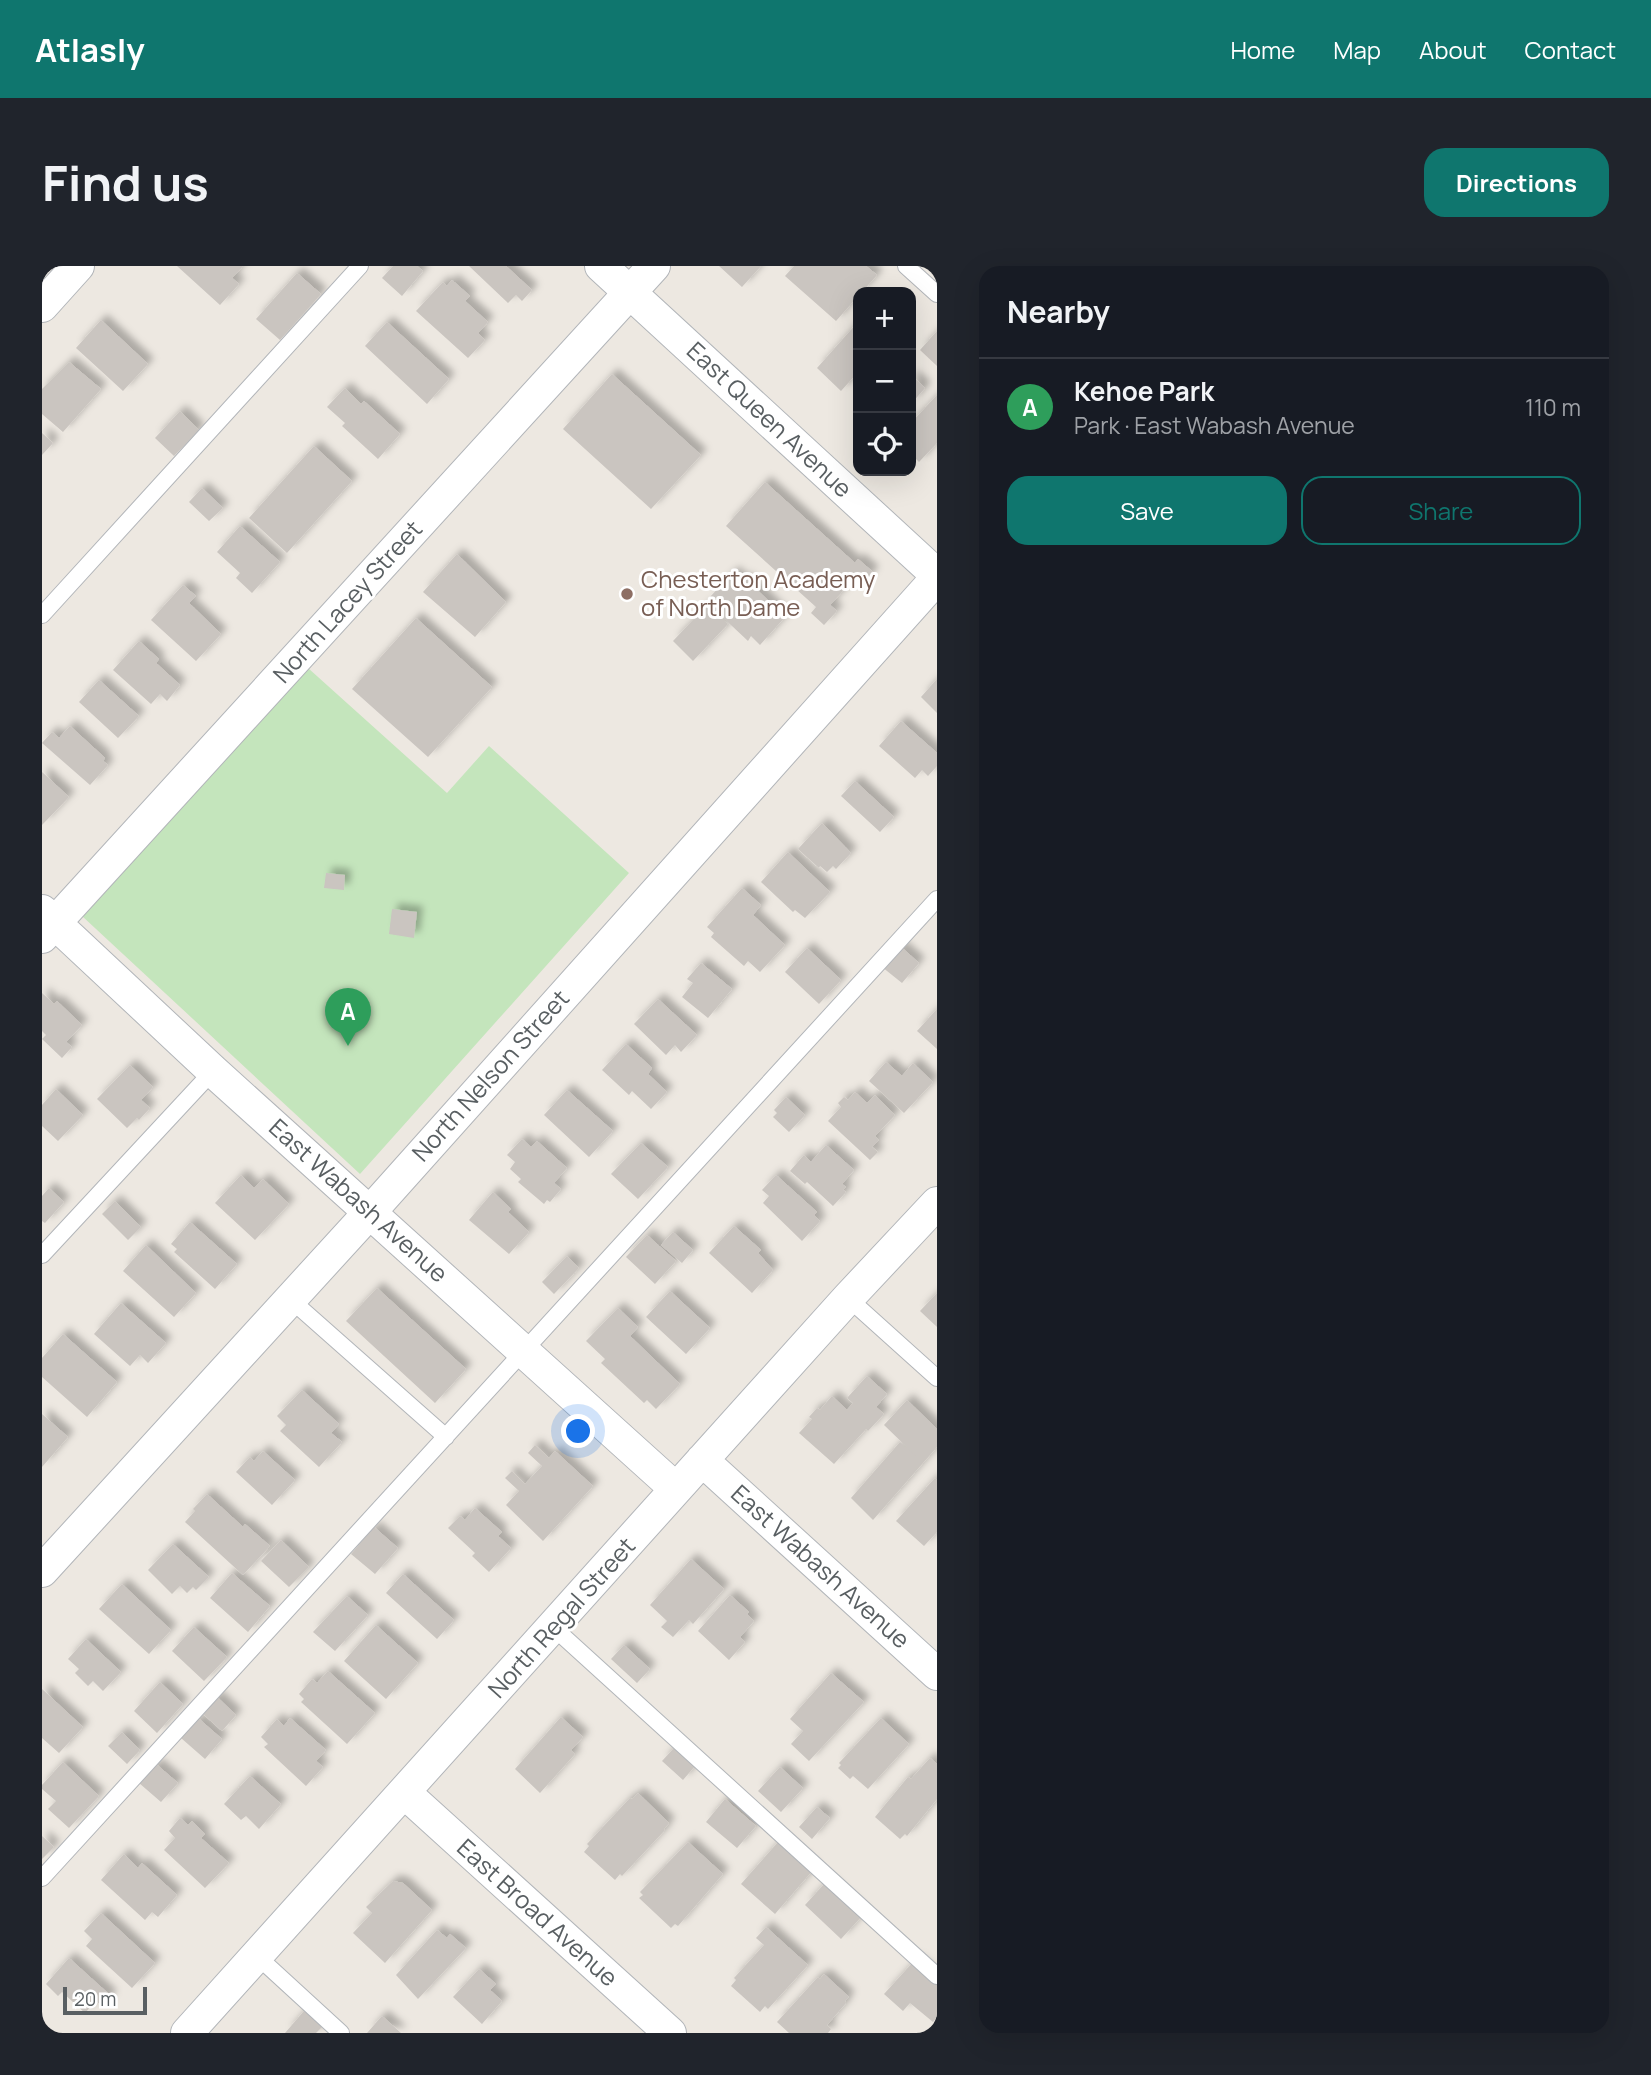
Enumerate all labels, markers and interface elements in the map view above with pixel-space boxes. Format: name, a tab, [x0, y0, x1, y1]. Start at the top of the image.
text: Atlasly	[35, 27, 145, 72]
text: Home	[1230, 33, 1295, 66]
text: Map	[1333, 33, 1381, 66]
text: About	[1419, 33, 1487, 66]
text: Contact	[1525, 33, 1616, 66]
button: Directions	[1424, 148, 1609, 217]
text: Find us	[42, 149, 209, 216]
map controls	[853, 287, 916, 476]
button: +	[853, 287, 916, 350]
text: Nearby	[1007, 291, 1110, 332]
street label: East Queen Avenue	[680, 334, 860, 504]
button: −	[853, 350, 916, 413]
text: Kehoe Park	[1074, 373, 1214, 409]
text: A	[1022, 391, 1038, 423]
text: 110 m	[1525, 391, 1581, 423]
text: Park · East Wabash Avenue	[1074, 409, 1355, 441]
button: locate	[853, 413, 916, 476]
button: Save	[1007, 476, 1287, 545]
button: Share	[1301, 476, 1581, 545]
street label: North Lacey Street	[265, 513, 429, 689]
place label: Chesterton Academy of North Dame	[641, 562, 876, 623]
marker: Chesterton Academy of North Dame	[619, 586, 635, 602]
street label: North Nelson Street	[404, 982, 576, 1168]
pin: A	[325, 988, 371, 1046]
street label: East Wabash Avenue	[262, 1111, 456, 1289]
your location	[561, 1414, 595, 1448]
street label: East Wabash Avenue	[724, 1477, 918, 1655]
street label: North Regal Street	[480, 1530, 642, 1704]
street label: East Broad Avenue	[450, 1831, 626, 1993]
scale bar	[63, 1984, 147, 2016]
text: 20 m	[74, 1986, 116, 2012]

